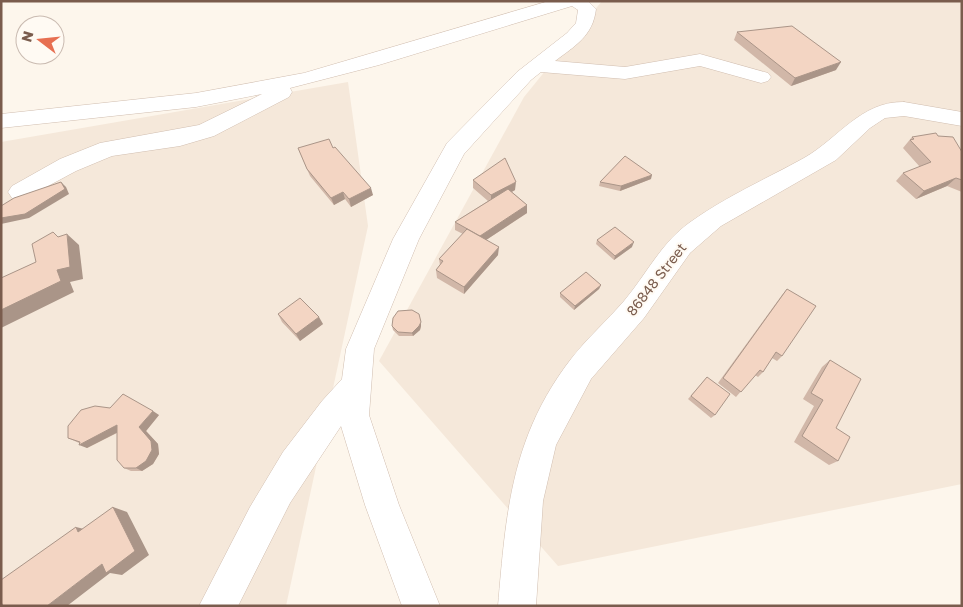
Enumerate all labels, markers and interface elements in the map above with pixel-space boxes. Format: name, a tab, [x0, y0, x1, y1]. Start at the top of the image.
north arrow	[15, 15, 65, 65]
text: N	[17, 29, 37, 44]
street label: 86848 Street	[622, 239, 690, 319]

